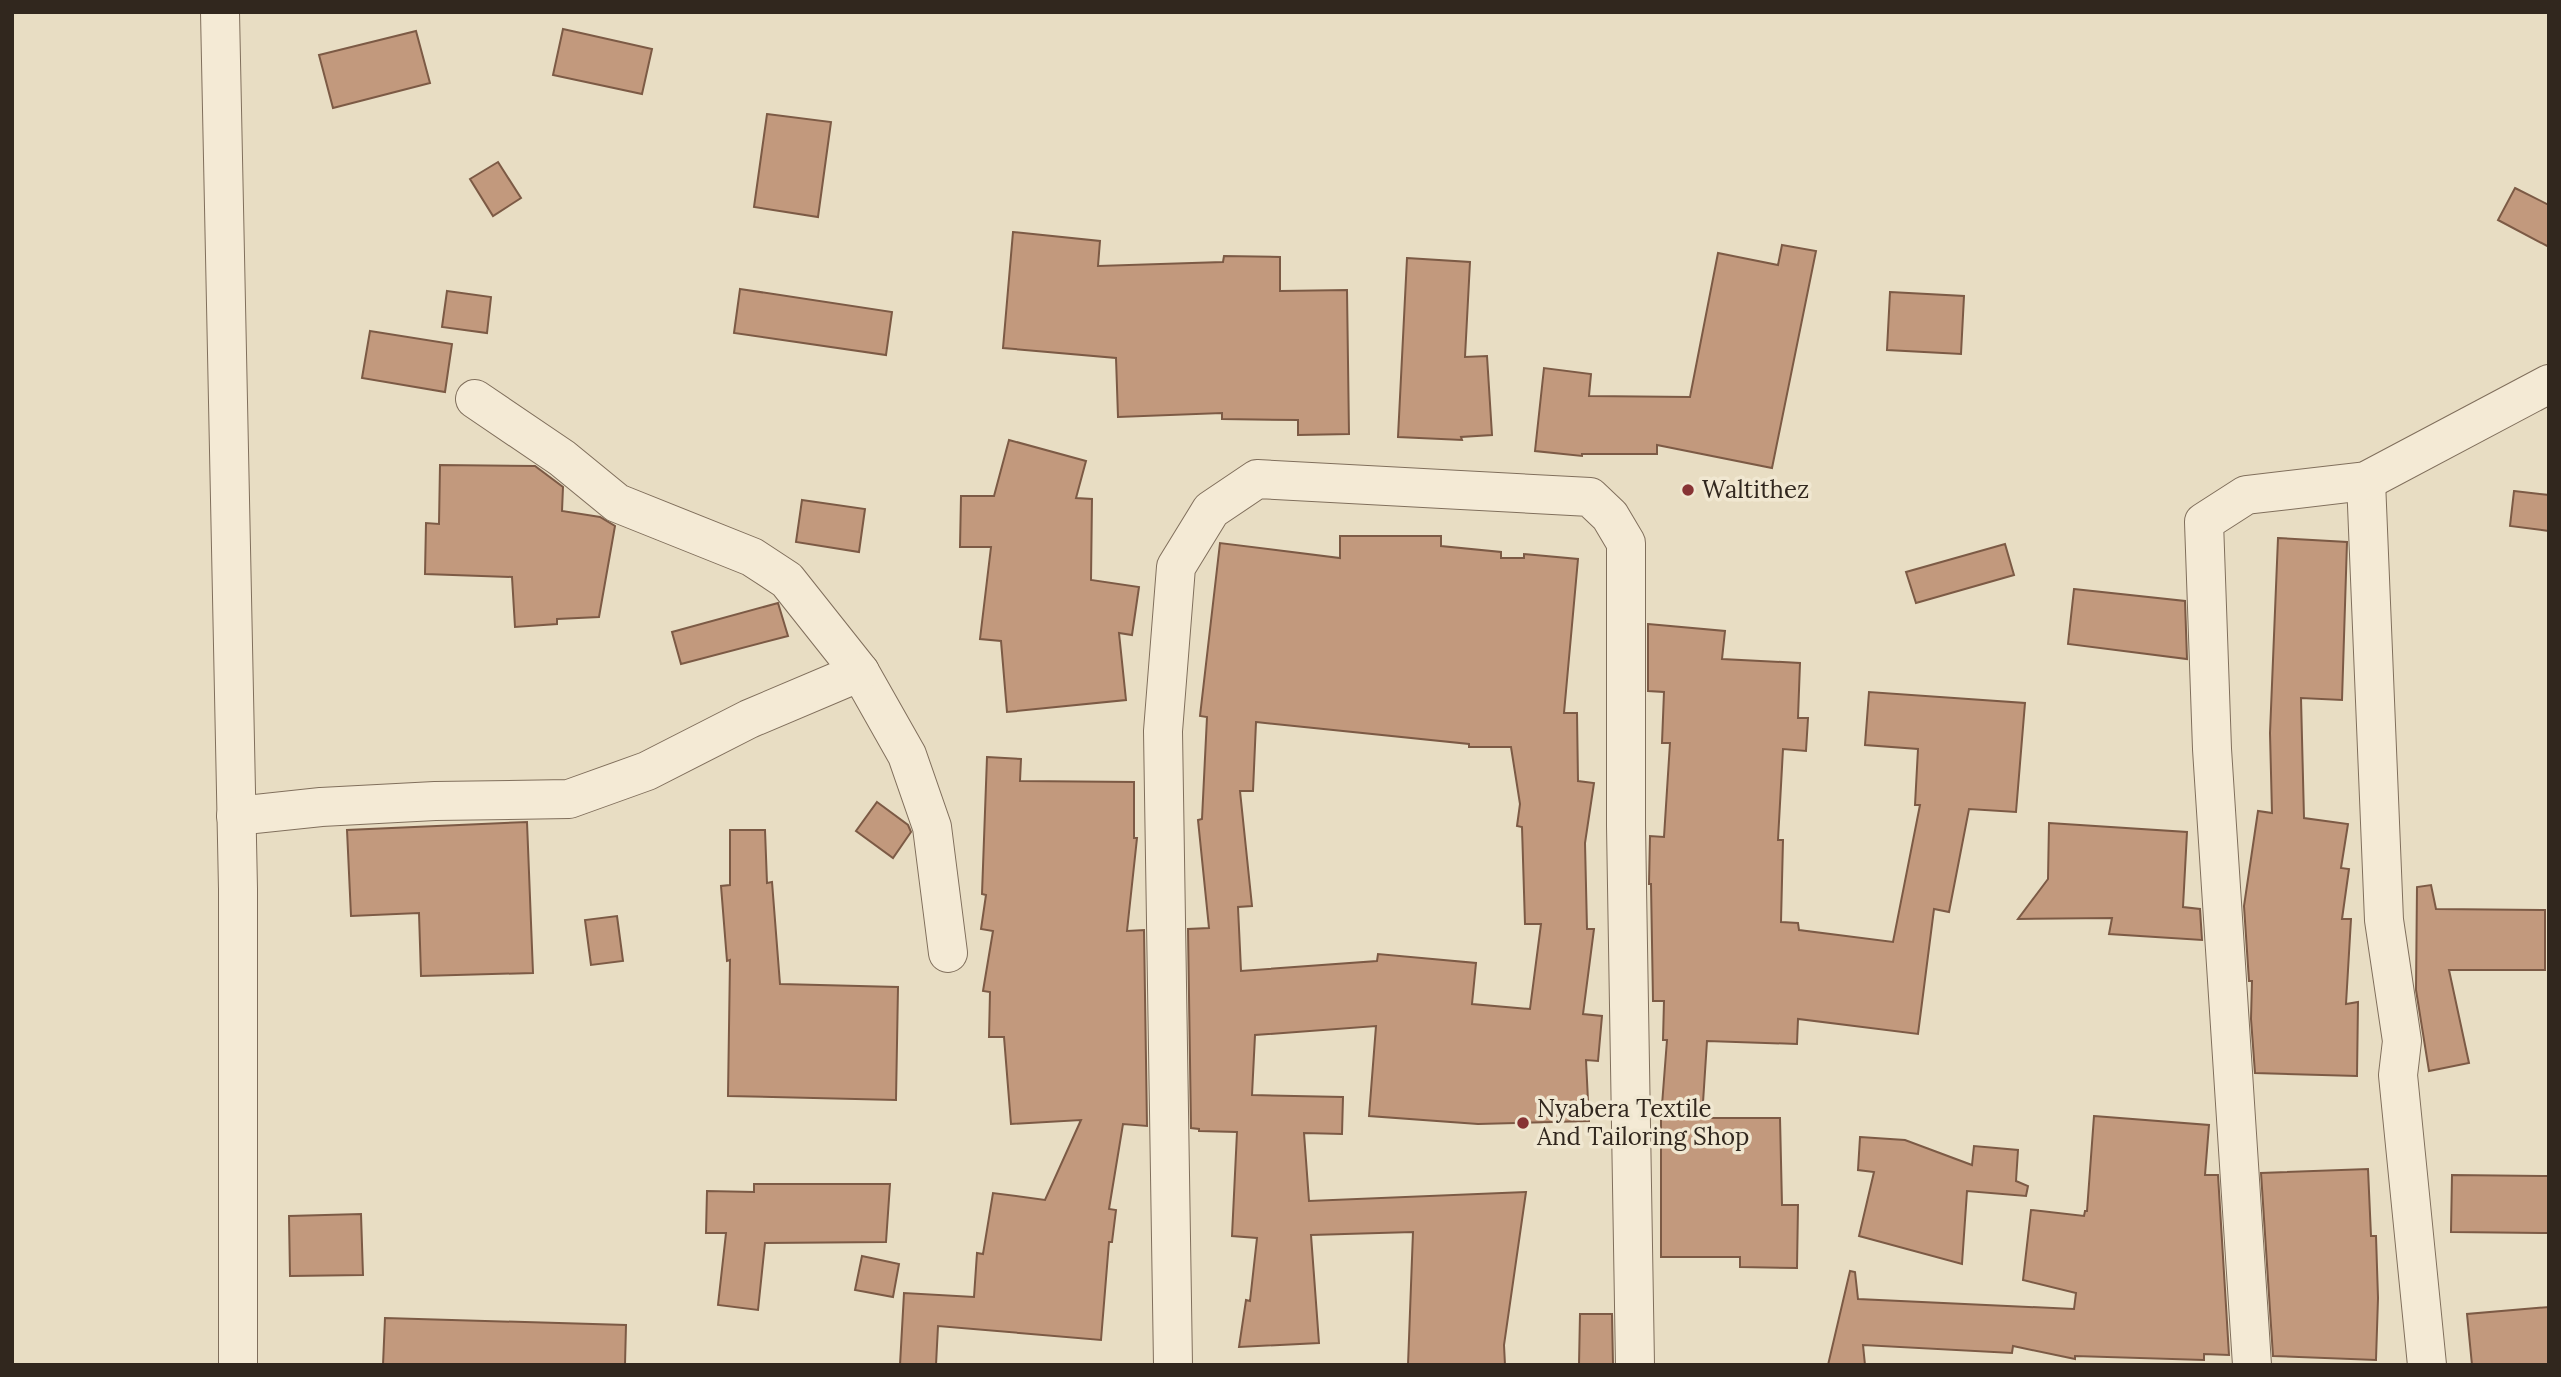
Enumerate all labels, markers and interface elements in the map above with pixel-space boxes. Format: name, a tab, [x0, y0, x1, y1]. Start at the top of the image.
place label: Waltithez	[1702, 474, 1809, 505]
marker: Waltithez	[1680, 482, 1696, 498]
place label: Nyabera Textile And Tailoring Shop	[1536, 1093, 1749, 1152]
marker: Nyabera Textile And Tailoring Shop	[1515, 1115, 1531, 1131]

